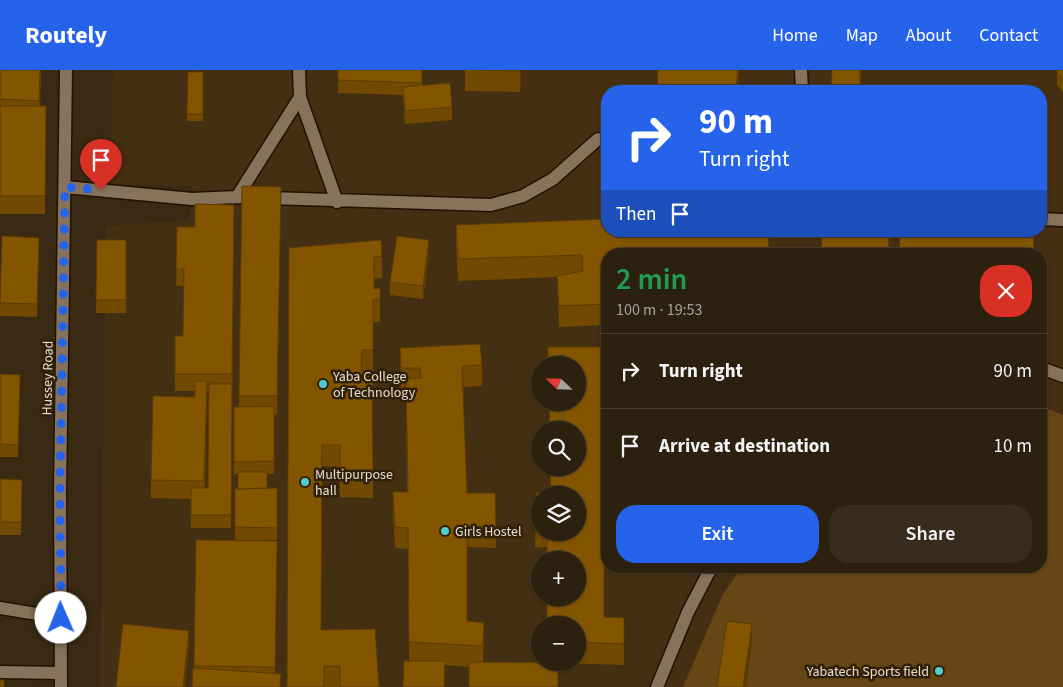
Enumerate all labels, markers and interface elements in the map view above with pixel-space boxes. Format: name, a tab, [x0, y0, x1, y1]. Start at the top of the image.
text: Routely	[25, 18, 107, 53]
text: Home	[772, 23, 818, 48]
text: Map	[846, 23, 878, 48]
text: About	[906, 23, 951, 48]
text: Contact	[979, 23, 1038, 48]
text: 90 m	[699, 97, 773, 147]
icon: right	[616, 105, 681, 170]
pin	[80, 139, 122, 190]
text: Turn right	[699, 143, 789, 175]
icon: arrive	[87, 146, 115, 174]
icon: arrive	[666, 200, 694, 228]
text: Then	[616, 201, 656, 228]
text: 2 min	[616, 258, 687, 301]
button: close	[980, 265, 1032, 317]
text: 100 m · 19:53	[616, 299, 703, 321]
street label: Hussey Road	[37, 340, 59, 416]
north arrow	[531, 356, 586, 411]
map controls	[531, 356, 586, 671]
icon: right	[616, 357, 644, 385]
text: Turn right	[659, 358, 743, 385]
text: 90 m	[994, 358, 1032, 385]
place label: Yaba College of Technology	[332, 367, 416, 403]
marker: Yaba College of Technology	[317, 378, 329, 390]
button: search	[531, 421, 586, 476]
icon: arrive	[616, 432, 644, 460]
text: Arrive at destination	[659, 433, 830, 460]
text: 10 m	[994, 433, 1032, 460]
place label: Multipurpose hall	[315, 465, 393, 501]
marker: Multipurpose hall	[299, 476, 311, 488]
button: layers	[531, 486, 586, 541]
button: Exit	[616, 505, 819, 563]
button: Share	[829, 505, 1032, 563]
place label: Girls Hostel	[455, 522, 522, 542]
marker: Girls Hostel	[439, 525, 451, 537]
button: +	[531, 551, 586, 606]
position arrow	[34, 591, 86, 643]
button: −	[531, 616, 586, 671]
place label: Yabatech Sports field	[806, 662, 929, 682]
marker: Yabatech Sports field	[933, 665, 945, 677]

